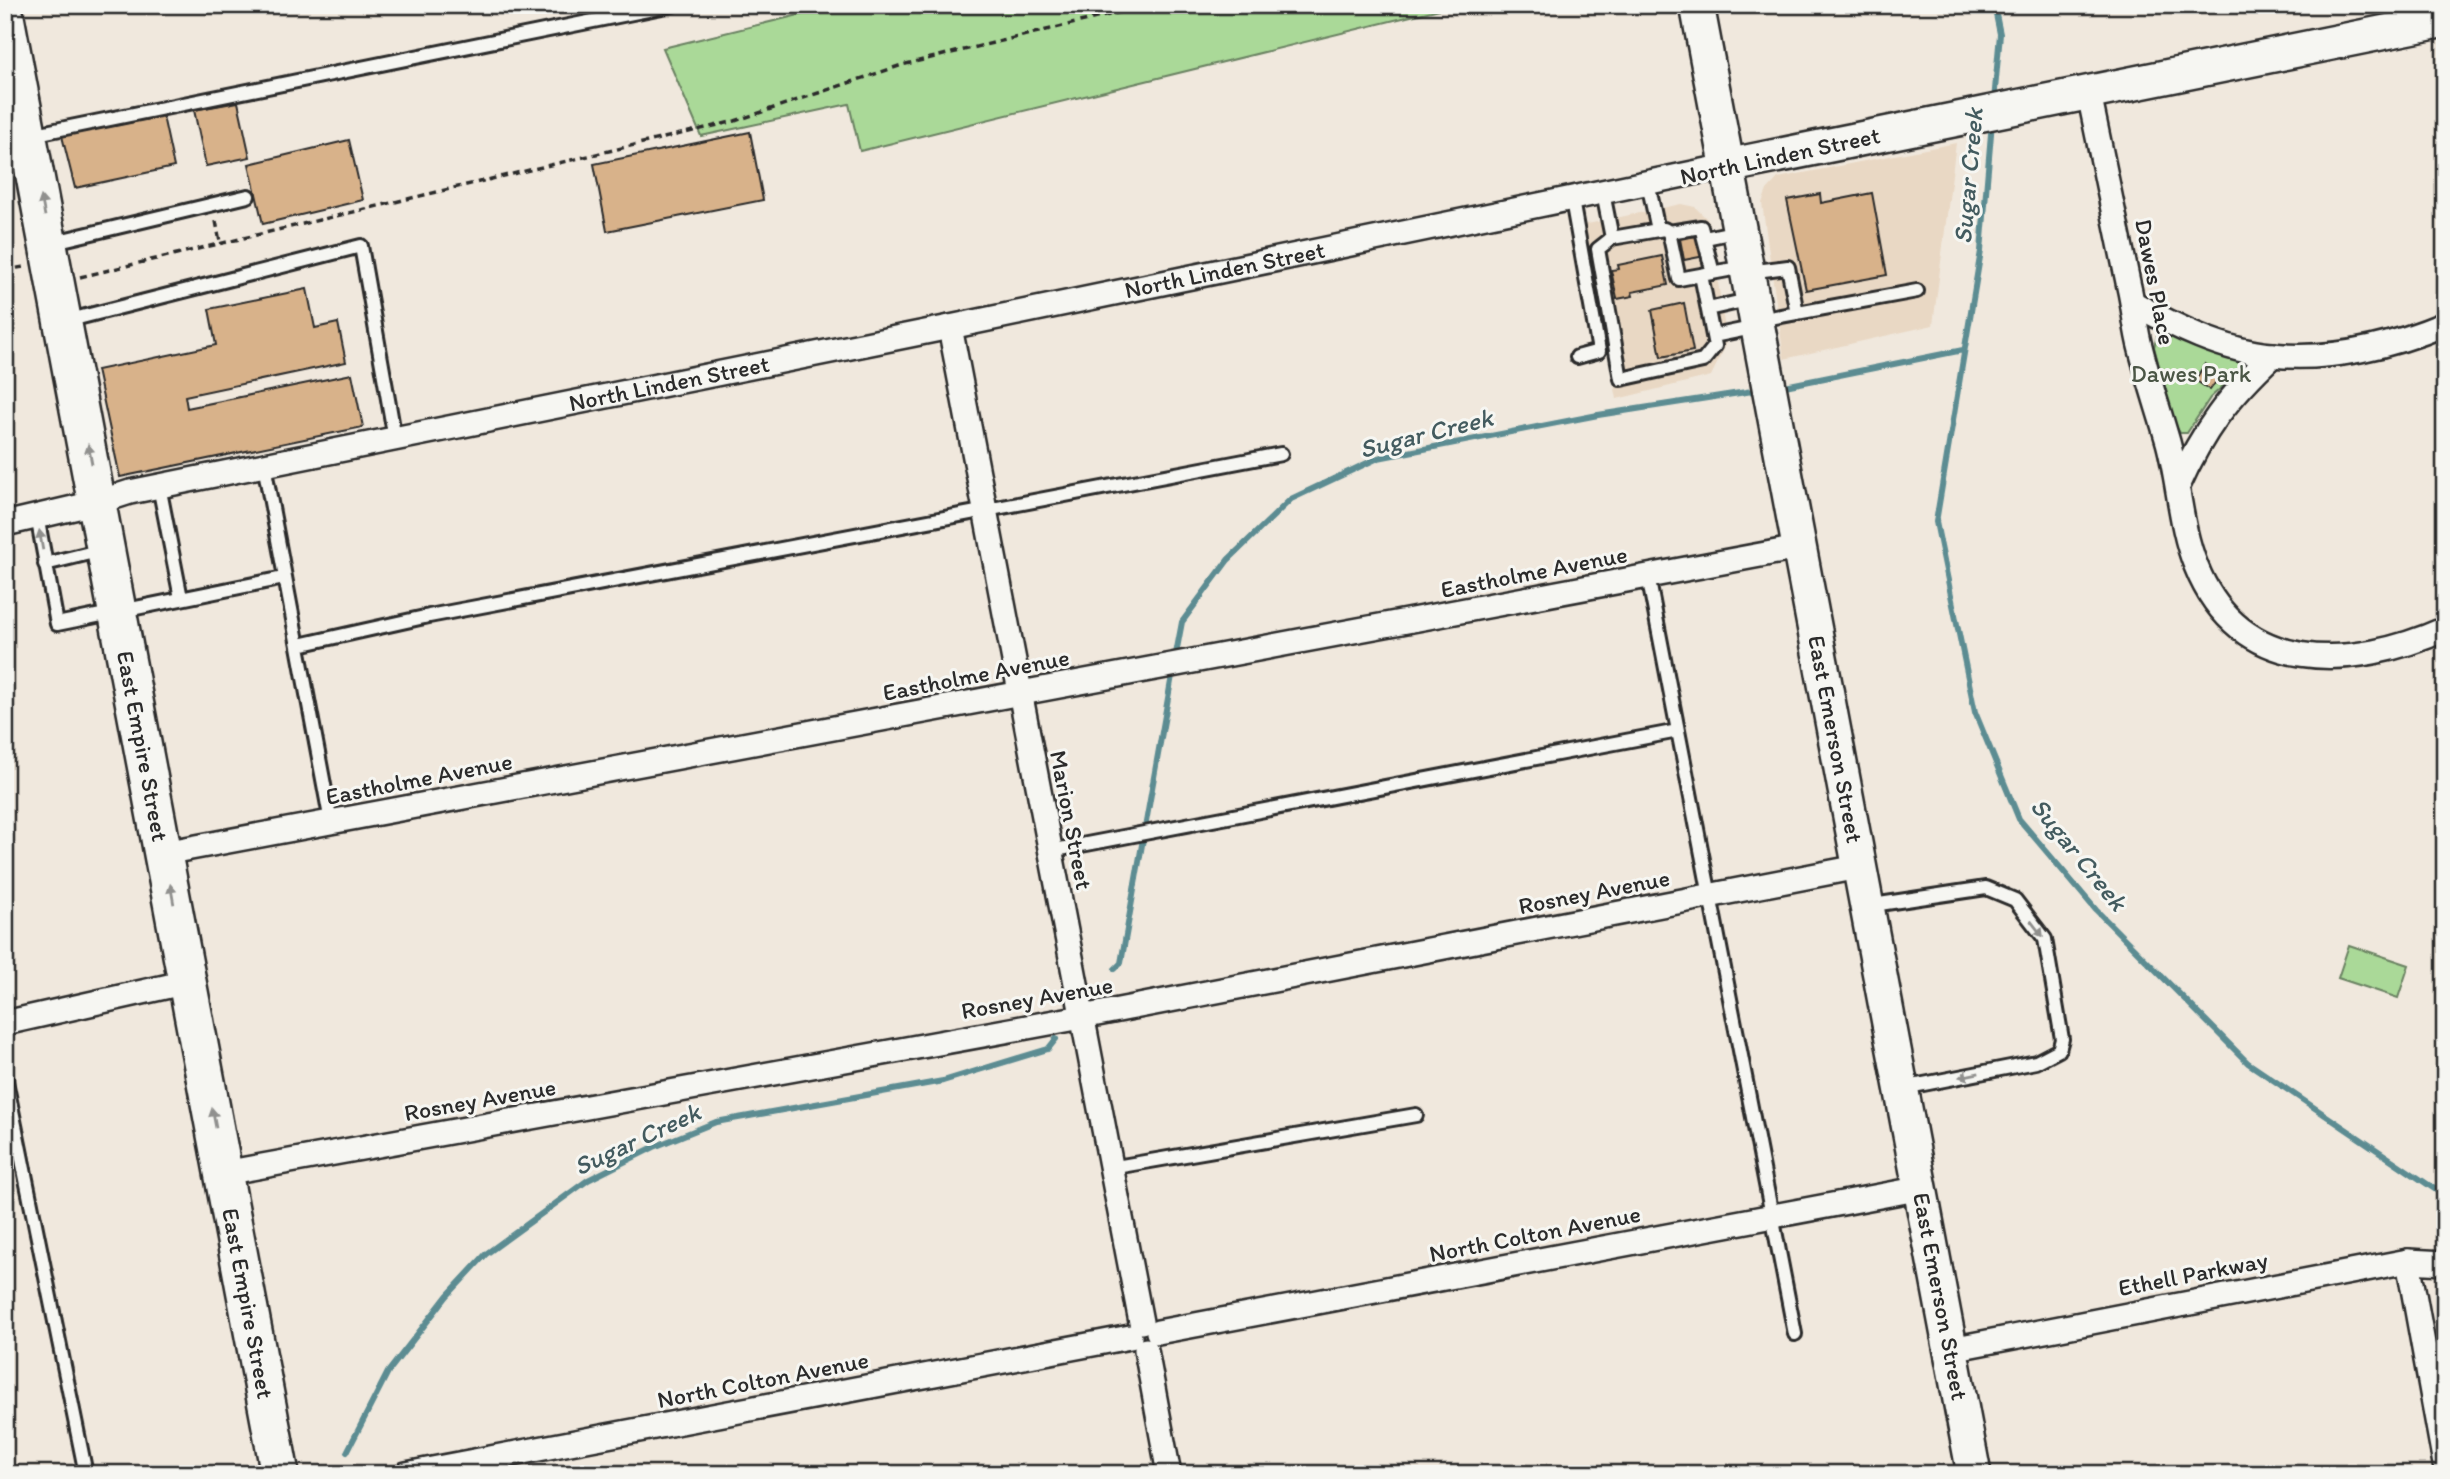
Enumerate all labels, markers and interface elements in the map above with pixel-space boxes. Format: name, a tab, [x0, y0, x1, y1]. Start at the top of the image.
water label: Sugar Creek	[1946, 105, 1990, 245]
street label: North Linden Street	[1677, 120, 1883, 191]
one-way arrow	[37, 195, 48, 217]
street label: Dawes Place	[2129, 216, 2182, 347]
street label: North Linden Street	[1122, 235, 1327, 304]
street label: North Linden Street	[566, 349, 772, 417]
park label: Dawes Park	[2131, 359, 2252, 388]
water label: Sugar Creek	[1356, 401, 1497, 465]
one-way arrow	[84, 442, 95, 464]
one-way arrow	[35, 529, 46, 551]
street label: Eastholme Avenue	[1438, 539, 1630, 604]
street label: East Emerson Street	[1802, 633, 1870, 845]
street label: Eastholme Avenue	[880, 642, 1072, 707]
street label: East Empire Street	[111, 648, 175, 844]
street label: Eastholme Avenue	[323, 746, 515, 811]
street label: Marion Street	[1044, 748, 1099, 892]
water label: Sugar Creek	[2024, 791, 2135, 918]
street label: Rosney Avenue	[1516, 863, 1672, 920]
one-way arrow	[166, 883, 177, 905]
one-way arrow	[2030, 919, 2045, 937]
street label: Rosney Avenue	[959, 970, 1115, 1025]
one-way arrow	[1958, 1070, 1980, 1081]
street label: Rosney Avenue	[402, 1072, 558, 1127]
water label: Sugar Creek	[569, 1095, 707, 1182]
one-way arrow	[208, 1107, 219, 1129]
street label: East Emerson Street	[1907, 1190, 1975, 1402]
street label: North Colton Avenue	[1427, 1199, 1643, 1268]
street label: East Empire Street	[216, 1206, 280, 1401]
street label: Ethell Parkway	[2116, 1245, 2270, 1302]
street label: North Colton Avenue	[655, 1345, 871, 1414]

